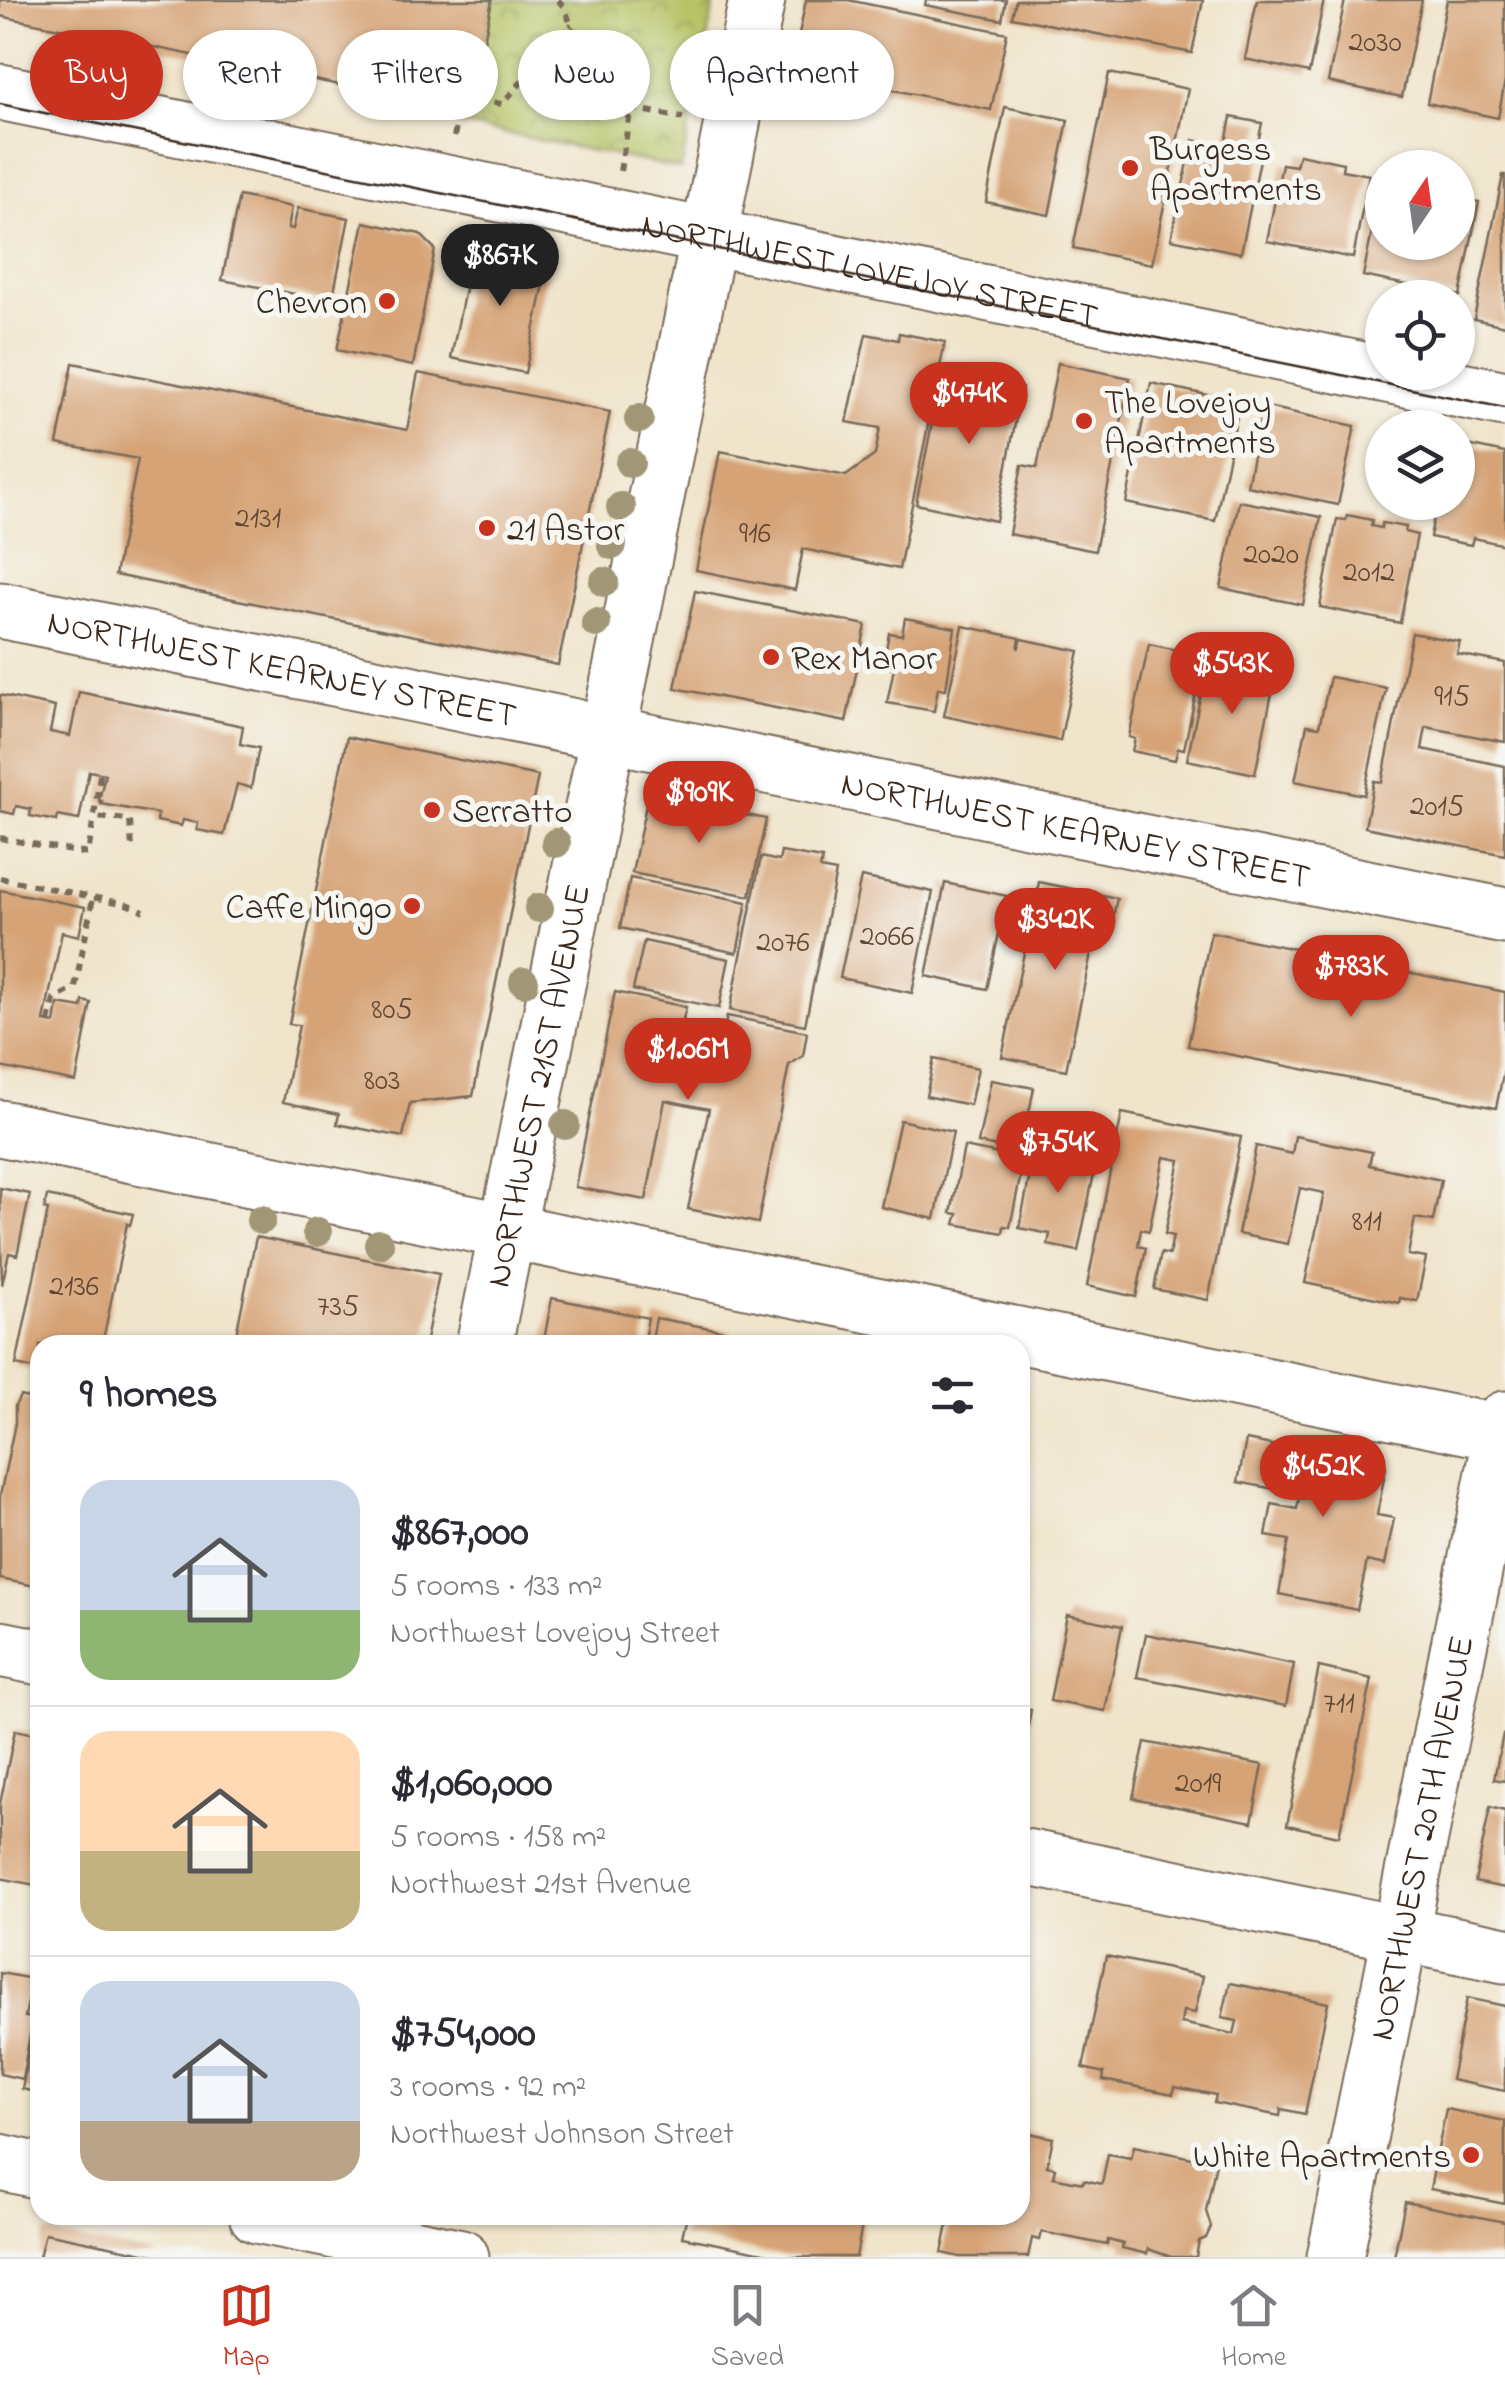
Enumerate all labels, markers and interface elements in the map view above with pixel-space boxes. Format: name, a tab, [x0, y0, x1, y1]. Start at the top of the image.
house number: 2030	[1348, 22, 1402, 66]
chip: Buy	[30, 30, 163, 120]
chip: Rent	[183, 30, 317, 120]
chip: Filters	[337, 30, 498, 120]
chip: New	[518, 30, 650, 120]
chip: Apartment	[670, 30, 894, 120]
place label: Burgess Apartments	[1149, 126, 1322, 217]
north arrow	[1365, 150, 1475, 260]
map controls	[1365, 150, 1475, 520]
marker: Burgess Apartments	[1119, 157, 1141, 179]
street label: NORTHWEST LOVEJOY STREET	[637, 202, 1102, 344]
pin: $867K	[430, 224, 570, 309]
text: $867K	[463, 233, 537, 280]
place label: Chevron	[256, 279, 367, 330]
button: locate	[1365, 280, 1475, 390]
marker: Chevron	[376, 290, 398, 312]
pin: $474K	[899, 362, 1039, 447]
text: $474K	[932, 371, 1006, 418]
place label: The Lovejoy Apartments	[1104, 379, 1276, 470]
marker: The Lovejoy Apartments	[1073, 410, 1095, 432]
button: layers	[1365, 410, 1475, 520]
house number: 2131	[235, 498, 281, 542]
place label: 21 Astor	[507, 506, 625, 557]
house number: 916	[739, 513, 771, 557]
marker: 21 Astor	[476, 517, 498, 539]
house number: 2020	[1243, 534, 1299, 578]
house number: 2012	[1343, 552, 1395, 596]
street label: NORTHWEST KEARNEY STREET	[43, 598, 520, 743]
pin: $543K	[1162, 632, 1302, 717]
place label: Rex Manor	[791, 635, 937, 686]
text: $543K	[1192, 641, 1272, 688]
marker: Rex Manor	[760, 646, 782, 668]
house number: 915	[1434, 676, 1470, 720]
street label: NORTHWEST KEARNEY STREET	[836, 760, 1314, 905]
pin: $909K	[629, 761, 769, 846]
text: $909K	[665, 770, 733, 817]
house number: 2015	[1410, 786, 1464, 830]
place label: Serratto	[452, 788, 572, 839]
marker: Serratto	[421, 799, 443, 821]
street label: NORTHWEST 21ST AVENUE	[474, 880, 606, 1292]
place label: Caffe Mingo	[226, 884, 392, 935]
pin: $342K	[985, 888, 1125, 973]
marker: Caffe Mingo	[401, 895, 423, 917]
text: $342K	[1016, 897, 1094, 944]
house number: 2066	[860, 916, 914, 960]
house number: 2076	[756, 922, 810, 966]
pin: $783K	[1281, 935, 1421, 1020]
text: $783K	[1314, 944, 1388, 991]
house number: 805	[371, 989, 413, 1033]
pin: $1.06M	[607, 1018, 769, 1103]
text: $1.06M	[646, 1027, 730, 1074]
house number: 803	[364, 1060, 400, 1104]
pin: $754K	[988, 1111, 1128, 1196]
text: $754K	[1018, 1120, 1098, 1167]
house number: 811	[1352, 1201, 1382, 1245]
house number: 2136	[49, 1266, 99, 1310]
house number: 735	[317, 1286, 359, 1330]
text: 9 homes	[80, 1365, 218, 1426]
icon: filters	[925, 1368, 980, 1423]
pin: $452K	[1253, 1435, 1393, 1520]
text: $452K	[1282, 1444, 1364, 1491]
text: $867,000	[390, 1503, 529, 1564]
icon: home	[160, 1520, 280, 1640]
text: 5 rooms · 133 m²	[390, 1564, 602, 1611]
text: Northwest Lovejoy Street	[390, 1611, 720, 1658]
street label: NORTHWEST 20TH AVENUE	[1358, 1631, 1489, 2045]
house number: 711	[1323, 1683, 1355, 1727]
text: $1,060,000	[390, 1754, 552, 1815]
house number: 2019	[1175, 1763, 1221, 1807]
icon: home	[160, 1771, 280, 1891]
text: 5 rooms · 158 m²	[390, 1815, 606, 1862]
text: Northwest 21st Avenue	[390, 1862, 691, 1909]
text: $754,000	[390, 2004, 536, 2065]
icon: home	[160, 2021, 280, 2141]
text: 3 rooms · 92 m²	[390, 2065, 586, 2112]
text: Northwest Johnson Street	[390, 2112, 734, 2159]
place label: White Apartments	[1193, 2133, 1451, 2184]
marker: White Apartments	[1460, 2144, 1482, 2166]
tab: Map	[219, 2278, 274, 2379]
tab: Saved	[711, 2278, 784, 2379]
tab: Home	[1221, 2278, 1286, 2379]

